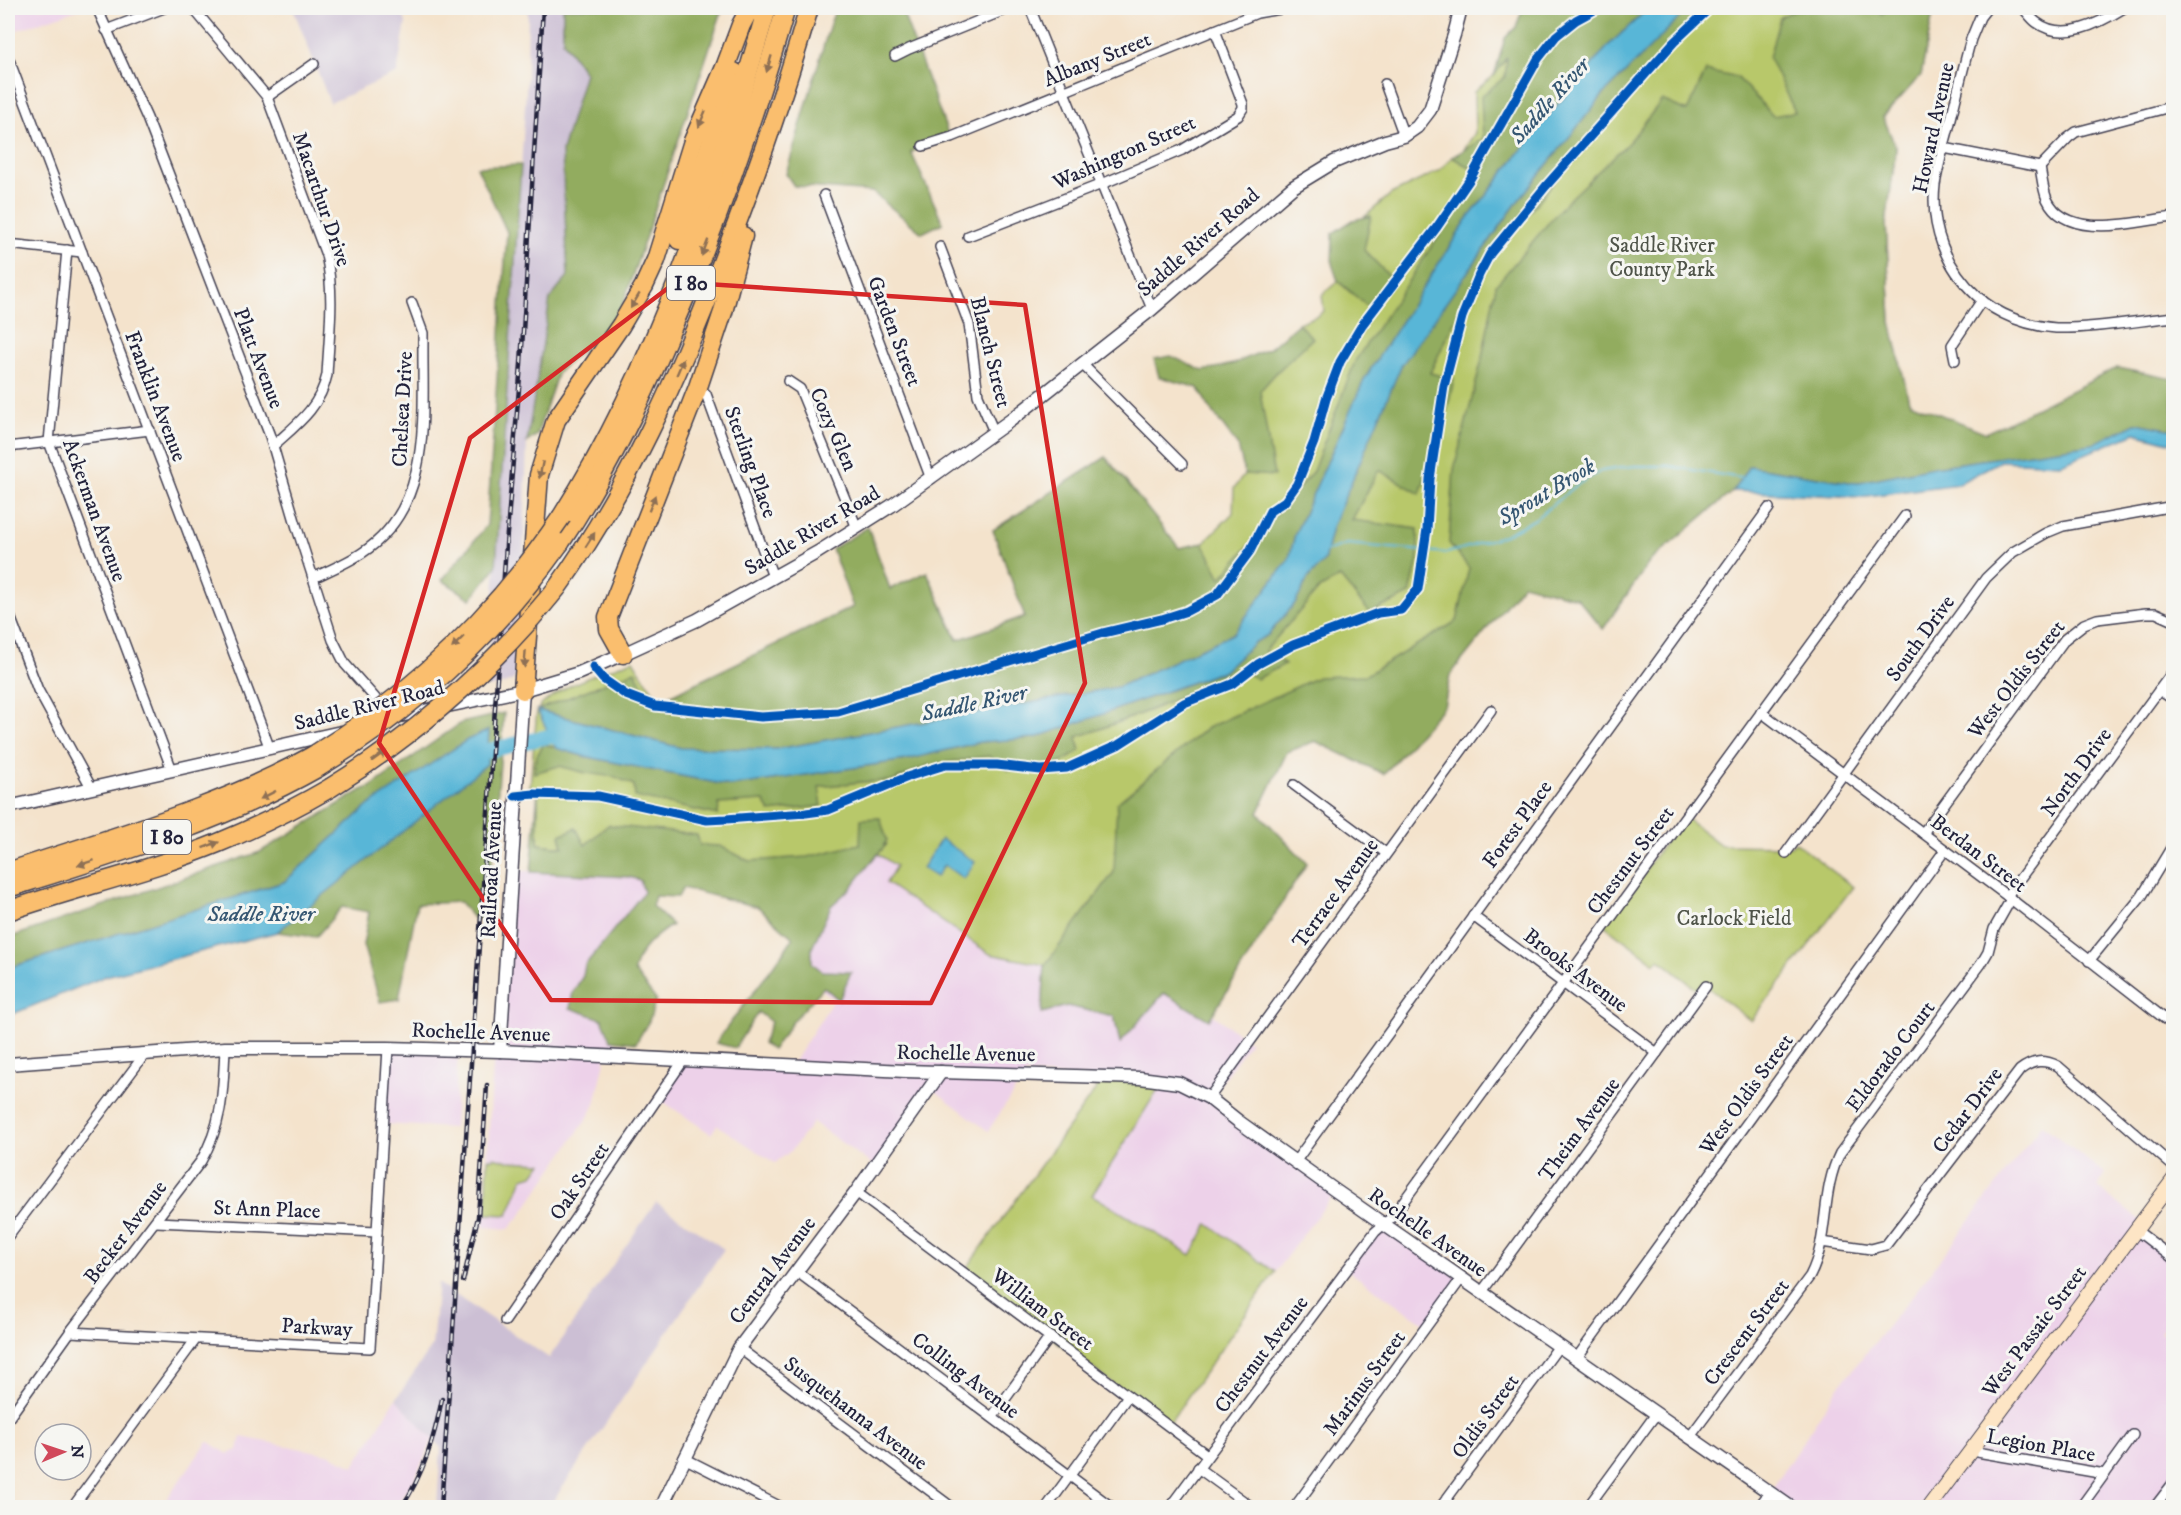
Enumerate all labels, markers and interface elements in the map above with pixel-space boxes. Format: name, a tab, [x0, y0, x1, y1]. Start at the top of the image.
street label: Albany Street	[1040, 27, 1155, 93]
water label: Saddle River	[1504, 51, 1597, 151]
one-way arrow	[764, 55, 773, 73]
street label: Howard Avenue	[1907, 60, 1961, 196]
one-way arrow	[697, 110, 707, 128]
street label: Washington Street	[1048, 110, 1200, 196]
street label: Macarthur Drive	[286, 129, 356, 270]
street label: Saddle River Road	[1132, 182, 1265, 303]
park label: Saddle River County Park	[1609, 233, 1715, 283]
one-way arrow	[700, 239, 709, 257]
road number: I 80	[667, 266, 715, 300]
street label: Garden Street	[861, 273, 927, 390]
one-way arrow	[630, 293, 640, 310]
street label: Blanch Street	[964, 294, 1016, 411]
street label: Platt Avenue	[227, 304, 289, 413]
street label: Franklin Avenue	[118, 327, 192, 466]
street label: Chelsea Drive	[387, 350, 419, 468]
one-way arrow	[675, 358, 684, 375]
street label: Cozy Glen	[803, 384, 863, 475]
street label: Sterling Place	[718, 403, 782, 522]
street label: Ackerman Avenue	[56, 435, 132, 585]
water label: Sprout Brook	[1492, 452, 1601, 532]
one-way arrow	[536, 461, 545, 480]
street label: Saddle River Road	[740, 480, 885, 582]
one-way arrow	[647, 493, 657, 511]
one-way arrow	[585, 531, 596, 548]
street label: South Drive	[1881, 590, 1961, 687]
street label: West Oldis Street	[1962, 615, 2071, 745]
one-way arrow	[452, 635, 466, 649]
one-way arrow	[520, 650, 530, 669]
street label: Saddle River Road	[292, 675, 447, 737]
water label: Saddle River	[918, 679, 1032, 728]
street label: North Drive	[2036, 723, 2118, 822]
one-way arrow	[370, 750, 386, 762]
street label: Forest Place	[1477, 775, 1559, 874]
one-way arrow	[259, 789, 277, 799]
street label: Railroad Avenue	[475, 801, 509, 939]
street label: Chestnut Street	[1582, 801, 1680, 920]
street label: Berdan Street	[1925, 809, 2032, 899]
road number: I 80	[143, 820, 191, 854]
street label: Terrace Avenue	[1287, 833, 1385, 954]
one-way arrow	[202, 840, 220, 850]
one-way arrow	[77, 859, 95, 869]
water label: Saddle River	[207, 901, 317, 928]
park label: Carlock Field	[1677, 906, 1792, 932]
street label: Brooks Avenue	[1518, 923, 1633, 1019]
street label: Eldorado Court	[1841, 996, 1941, 1117]
street label: Rochelle Avenue	[411, 1018, 551, 1048]
street label: West Oldis Street	[1694, 1029, 1800, 1161]
street label: Rochelle Avenue	[896, 1040, 1036, 1068]
street label: Cedar Drive	[1927, 1062, 2009, 1159]
street label: Theim Avenue	[1533, 1072, 1626, 1186]
street label: Oak Street	[544, 1137, 615, 1225]
street label: Becker Avenue	[78, 1175, 173, 1289]
street label: Rochelle Avenue	[1363, 1182, 1492, 1284]
street label: St Ann Place	[213, 1195, 321, 1225]
street label: Central Avenue	[724, 1211, 822, 1330]
street label: West Passaic Street	[1976, 1261, 2093, 1403]
street label: William Street	[985, 1262, 1099, 1357]
street label: Crescent Street	[1698, 1274, 1796, 1391]
street label: Chestnut Avenue	[1209, 1291, 1315, 1418]
street label: Parkway	[281, 1313, 354, 1343]
street label: Marinus Street	[1318, 1326, 1412, 1441]
street label: Colling Avenue	[906, 1327, 1025, 1425]
street label: Susquehanna Avenue	[778, 1351, 933, 1476]
street label: Oldis Street	[1446, 1369, 1525, 1464]
north arrow	[33, 1422, 93, 1482]
street label: Legion Place	[1984, 1424, 2098, 1468]
text: N	[67, 1445, 87, 1458]

